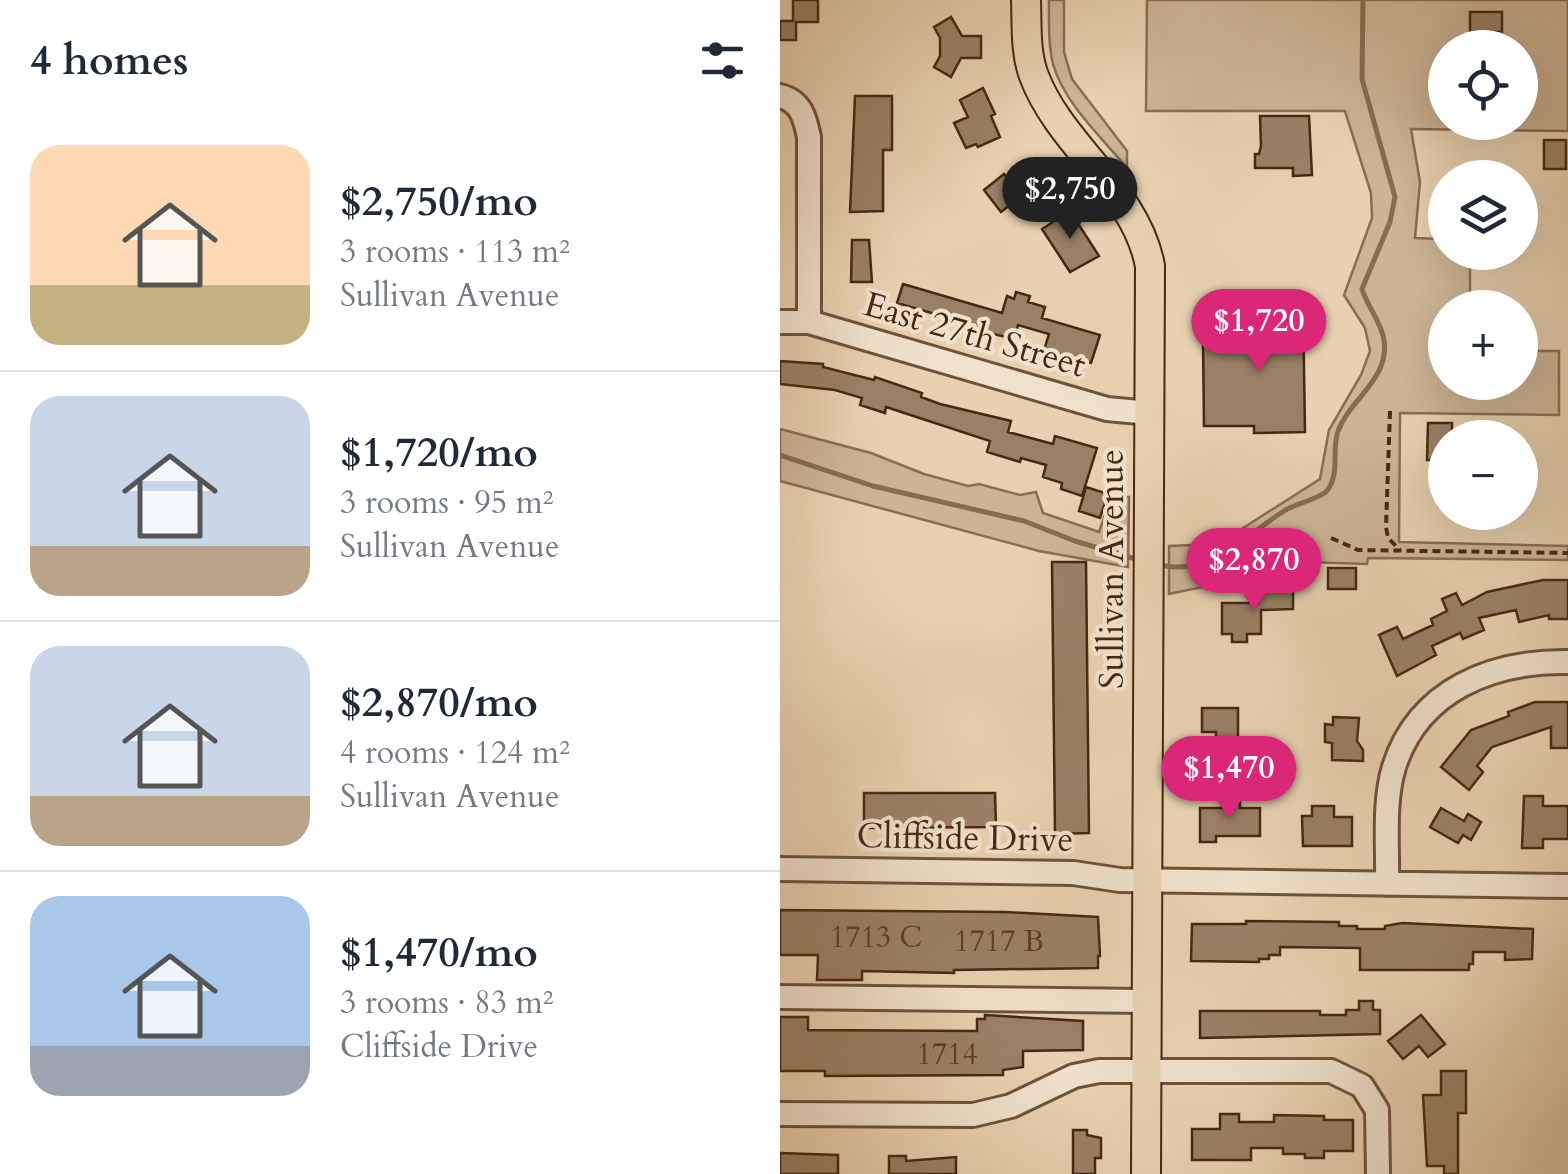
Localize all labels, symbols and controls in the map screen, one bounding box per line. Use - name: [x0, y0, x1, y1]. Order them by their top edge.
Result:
- map controls: [1428, 30, 1538, 530]
- button: locate: [1428, 30, 1538, 140]
- text: 4 homes: [30, 32, 188, 89]
- icon: filters: [695, 33, 750, 88]
- pin: $2,750: [989, 157, 1151, 242]
- button: layers: [1428, 160, 1538, 270]
- text: $2,750: [1024, 167, 1116, 211]
- text: $2,750/mo: [340, 173, 538, 230]
- icon: home: [110, 185, 230, 305]
- text: 3 rooms · 113 m²: [340, 230, 570, 274]
- text: Sullivan Avenue: [340, 274, 559, 318]
- street label: East 27th Street: [858, 280, 1091, 390]
- pin: $1,720: [1178, 289, 1340, 374]
- button: +: [1428, 290, 1538, 400]
- text: $1,720: [1213, 299, 1305, 343]
- button: −: [1428, 420, 1538, 530]
- text: $1,720/mo: [340, 424, 538, 481]
- icon: home: [110, 436, 230, 556]
- street label: Sullivan Avenue: [1088, 449, 1136, 689]
- text: 3 rooms · 95 m²: [340, 481, 553, 525]
- text: Sullivan Avenue: [340, 525, 559, 569]
- pin: $2,870: [1173, 528, 1335, 613]
- text: $2,870: [1208, 538, 1300, 582]
- text: $2,870/mo: [340, 674, 538, 731]
- icon: home: [110, 686, 230, 806]
- text: 4 rooms · 124 m²: [340, 731, 570, 775]
- pin: $1,470: [1148, 736, 1310, 821]
- text: $1,470: [1183, 746, 1275, 790]
- text: Sullivan Avenue: [340, 775, 559, 819]
- street label: Cliffside Drive: [856, 812, 1074, 864]
- house number: 1713 C: [830, 917, 922, 958]
- house number: 1717 B: [954, 921, 1044, 962]
- text: $1,470/mo: [340, 924, 538, 981]
- icon: home: [110, 936, 230, 1056]
- text: 3 rooms · 83 m²: [340, 981, 553, 1025]
- text: Cliffside Drive: [340, 1025, 538, 1069]
- house number: 1714: [916, 1034, 978, 1075]

